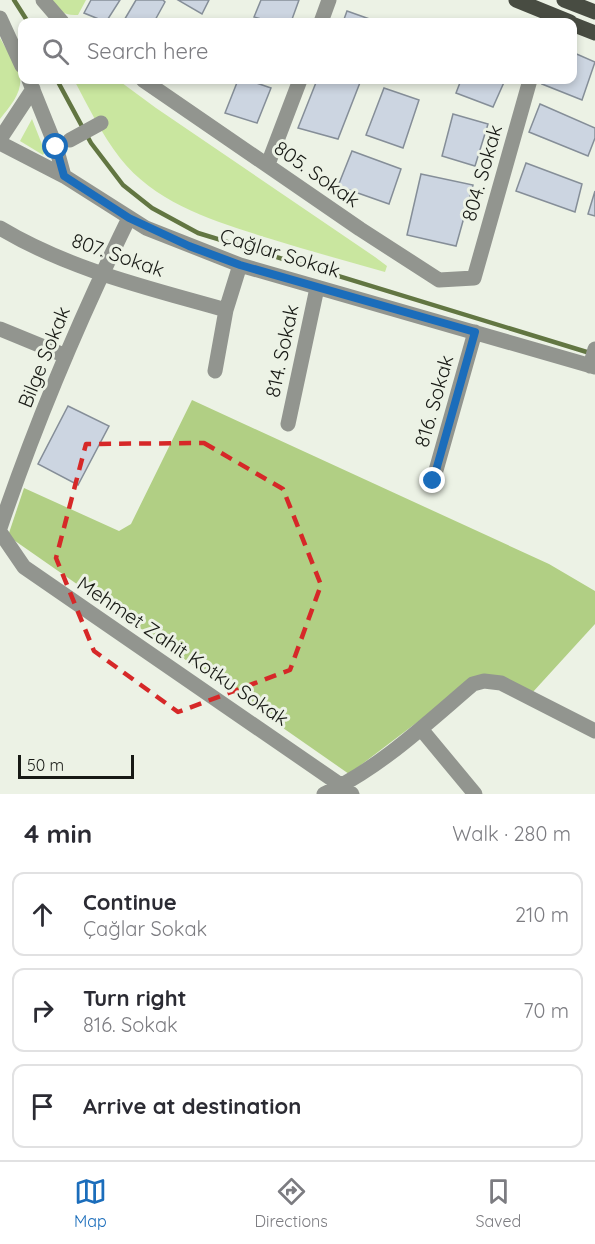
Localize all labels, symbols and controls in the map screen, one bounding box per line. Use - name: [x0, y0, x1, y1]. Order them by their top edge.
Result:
- search box: [18, 18, 577, 84]
- icon: search: [39, 35, 72, 68]
- text: Search here: [87, 37, 208, 65]
- street label: 804. Sokak: [456, 122, 507, 224]
- route start: [42, 133, 68, 159]
- street label: 805. Sokak: [270, 135, 365, 212]
- street label: Çağlar Sokak: [217, 222, 343, 283]
- street label: 807. Sokak: [68, 227, 168, 282]
- street label: Bilge Sokak: [12, 302, 75, 411]
- street label: 814. Sokak: [259, 302, 304, 400]
- street label: 816. Sokak: [408, 352, 459, 450]
- route end: [419, 467, 445, 493]
- street label: Mehmet Zahit Kotku Sokak: [73, 570, 294, 731]
- scale bar: [18, 752, 134, 780]
- text: 50 m: [27, 755, 64, 775]
- text: 4 min: [24, 817, 92, 850]
- text: Walk · 280 m: [452, 821, 571, 846]
- text: Continue: [83, 888, 177, 916]
- icon: ahead: [26, 898, 59, 931]
- text: 210 m: [515, 902, 569, 927]
- text: Çağlar Sokak: [83, 916, 207, 941]
- text: Turn right: [83, 984, 187, 1012]
- icon: right: [26, 994, 59, 1027]
- text: 70 m: [523, 998, 569, 1023]
- text: 816. Sokak: [83, 1012, 178, 1037]
- icon: arrive: [26, 1090, 59, 1123]
- text: Arrive at destination: [83, 1092, 301, 1120]
- tab: Map: [74, 1175, 107, 1231]
- tab: Directions: [255, 1175, 328, 1231]
- tab: Saved: [476, 1175, 521, 1231]

